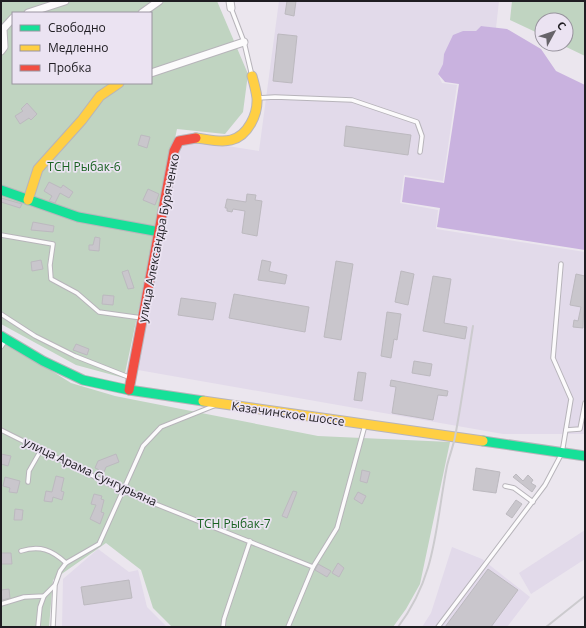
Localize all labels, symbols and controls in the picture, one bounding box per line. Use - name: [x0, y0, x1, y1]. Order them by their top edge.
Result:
- legend: [12, 12, 152, 84]
- north arrow: [534, 12, 574, 52]
- text: С: [554, 18, 570, 33]
- text: Свободно: [48, 19, 106, 36]
- text: Медленно: [48, 39, 108, 56]
- text: Пробка: [48, 59, 91, 76]
- street label: улица Александра Буряченко: [134, 152, 183, 324]
- park label: ТСН Рыбак-6: [47, 158, 121, 175]
- street label: Казачинское шоссе: [230, 397, 346, 430]
- street label: улица Арама Сунгурьяна: [21, 433, 160, 510]
- park label: ТСН Рыбак-7: [197, 515, 271, 532]

